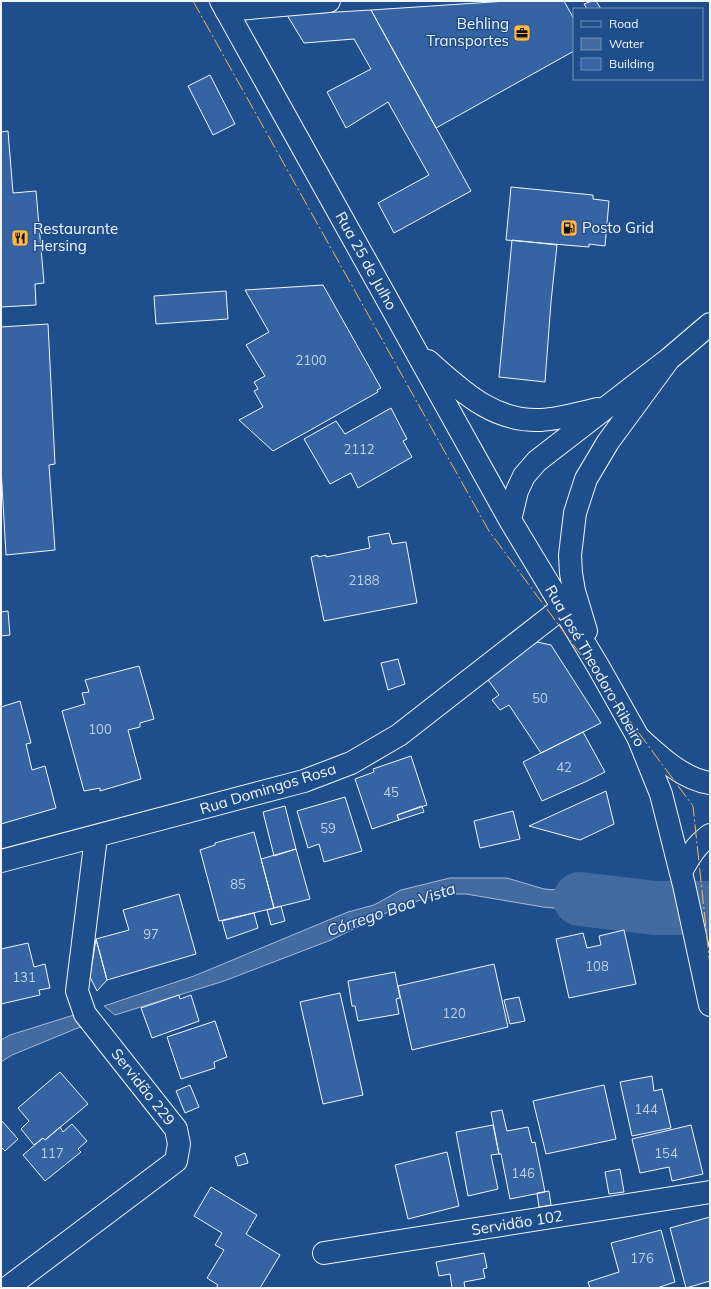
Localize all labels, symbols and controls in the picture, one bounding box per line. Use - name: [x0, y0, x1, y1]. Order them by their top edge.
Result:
- legend: [573, 8, 703, 80]
- place label: Behling Transportes: [426, 14, 509, 50]
- text: Road: [609, 16, 638, 31]
- office icon: Behling Transportes: [512, 23, 532, 43]
- text: Water: [609, 36, 645, 51]
- text: Building: [609, 56, 654, 71]
- street label: Rua 25 de Julho: [332, 208, 401, 313]
- fuel station icon: Posto Grid: [559, 218, 579, 238]
- place label: Posto Grid: [582, 218, 654, 237]
- place label: Restaurante Hersing: [33, 219, 118, 255]
- restaurant icon: Restaurante Hersing: [10, 228, 30, 248]
- house number: 2100: [295, 352, 327, 368]
- house number: 2112: [343, 441, 375, 457]
- house number: 2188: [348, 572, 380, 588]
- street label: Rua José Theodoro Ribeiro: [541, 582, 650, 750]
- house number: 50: [532, 690, 548, 706]
- house number: 100: [88, 721, 112, 737]
- street label: Rua Domingos Rosa: [197, 759, 338, 818]
- house number: 42: [556, 759, 572, 775]
- house number: 45: [383, 784, 399, 800]
- house number: 59: [320, 820, 336, 836]
- house number: 85: [230, 876, 246, 892]
- water label: Córrego Boa Vista: [324, 878, 458, 940]
- house number: 97: [143, 926, 159, 942]
- house number: 108: [585, 958, 609, 974]
- house number: 131: [12, 969, 36, 985]
- house number: 120: [442, 1005, 466, 1021]
- street label: Servidão 229: [107, 1044, 179, 1129]
- house number: 144: [634, 1101, 658, 1117]
- house number: 117: [40, 1145, 64, 1161]
- house number: 154: [654, 1145, 678, 1161]
- house number: 146: [511, 1165, 535, 1181]
- street label: Servidão 102: [470, 1206, 564, 1239]
- house number: 176: [630, 1250, 654, 1266]

